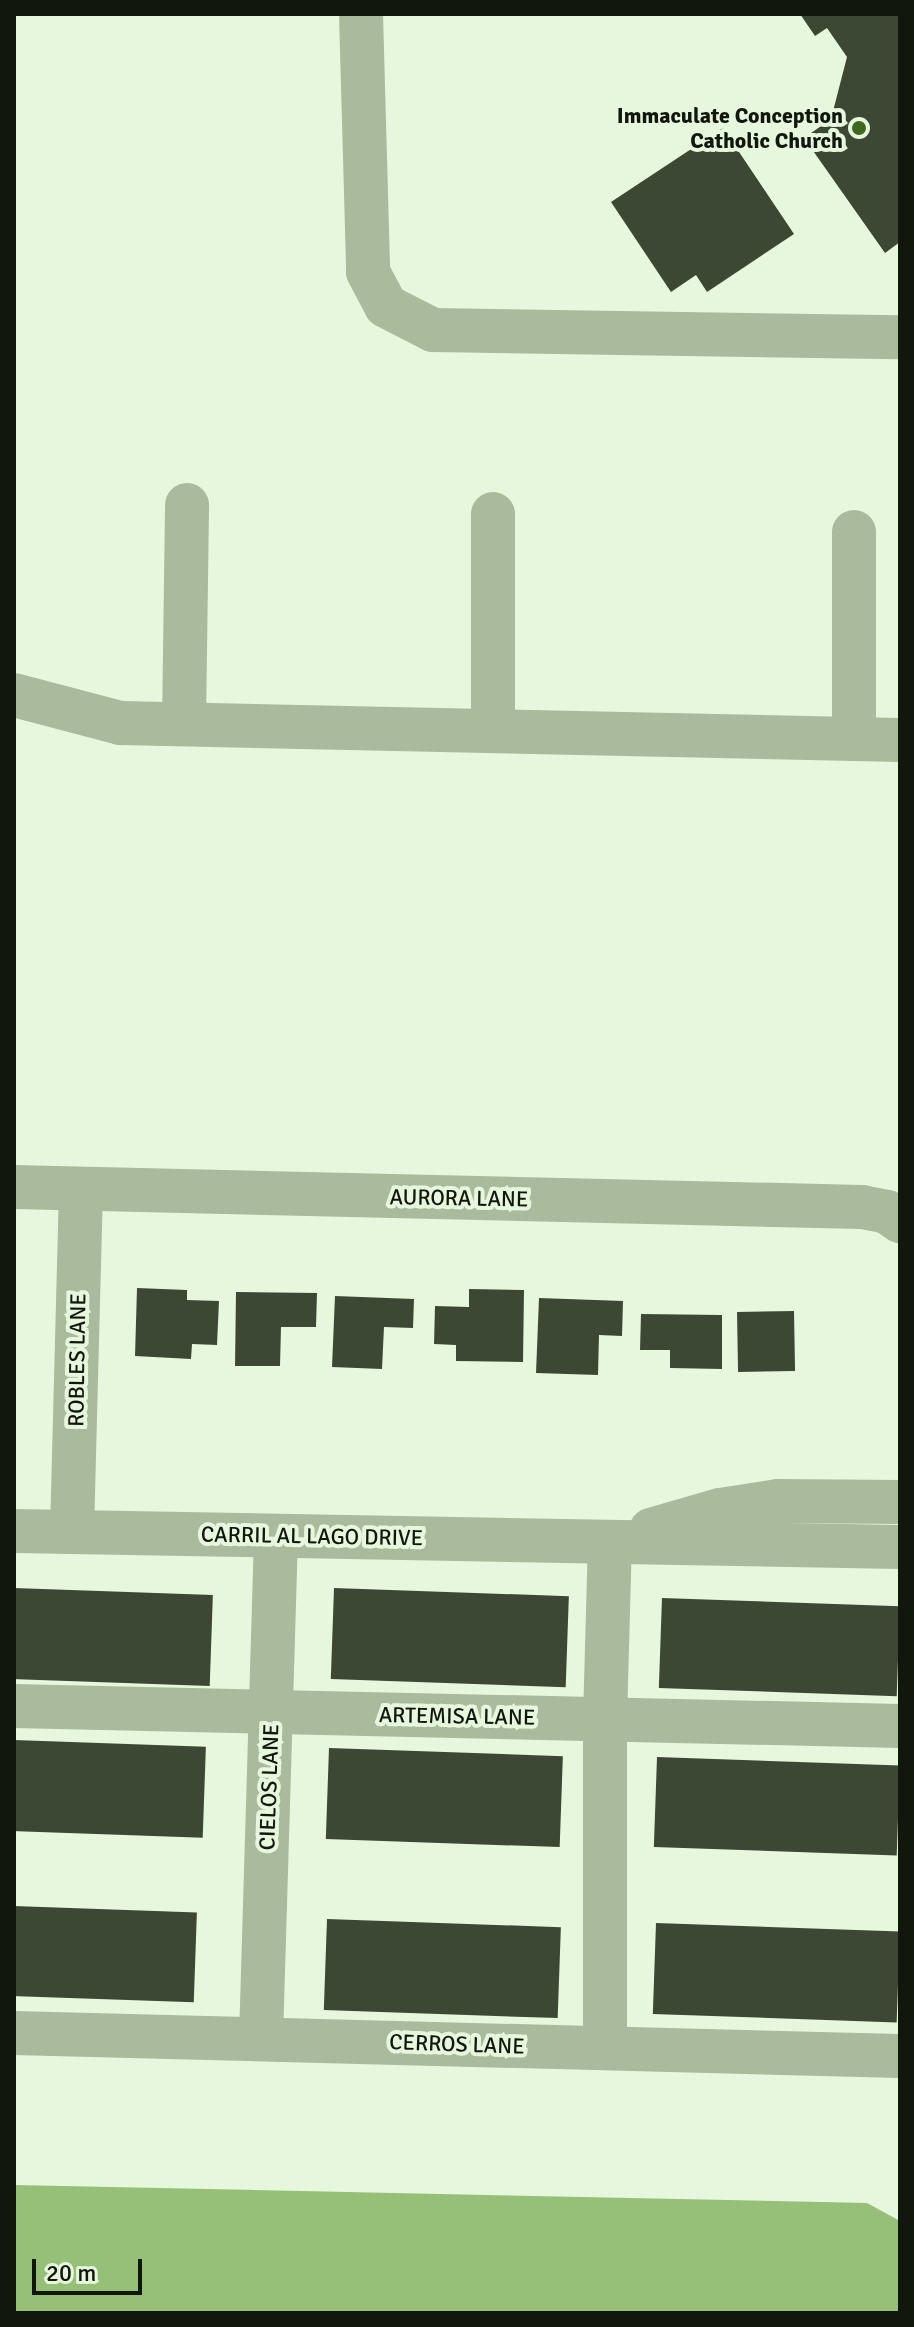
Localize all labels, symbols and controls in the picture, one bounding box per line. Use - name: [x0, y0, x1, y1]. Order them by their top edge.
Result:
- place label: Immaculate Conception Catholic Church: [617, 102, 843, 154]
- marker: Immaculate Conception Catholic Church: [850, 119, 868, 137]
- street label: AURORA LANE: [389, 1184, 529, 1212]
- street label: ROBLES LANE: [63, 1293, 91, 1427]
- street label: CARRIL AL LAGO DRIVE: [201, 1521, 423, 1551]
- street label: ARTEMISA LANE: [379, 1701, 535, 1731]
- street label: CIELOS LANE: [254, 1723, 284, 1851]
- street label: CERROS LANE: [389, 2028, 525, 2060]
- scale bar: [36, 2243, 146, 2293]
- text: 20 m: [46, 2258, 96, 2288]

